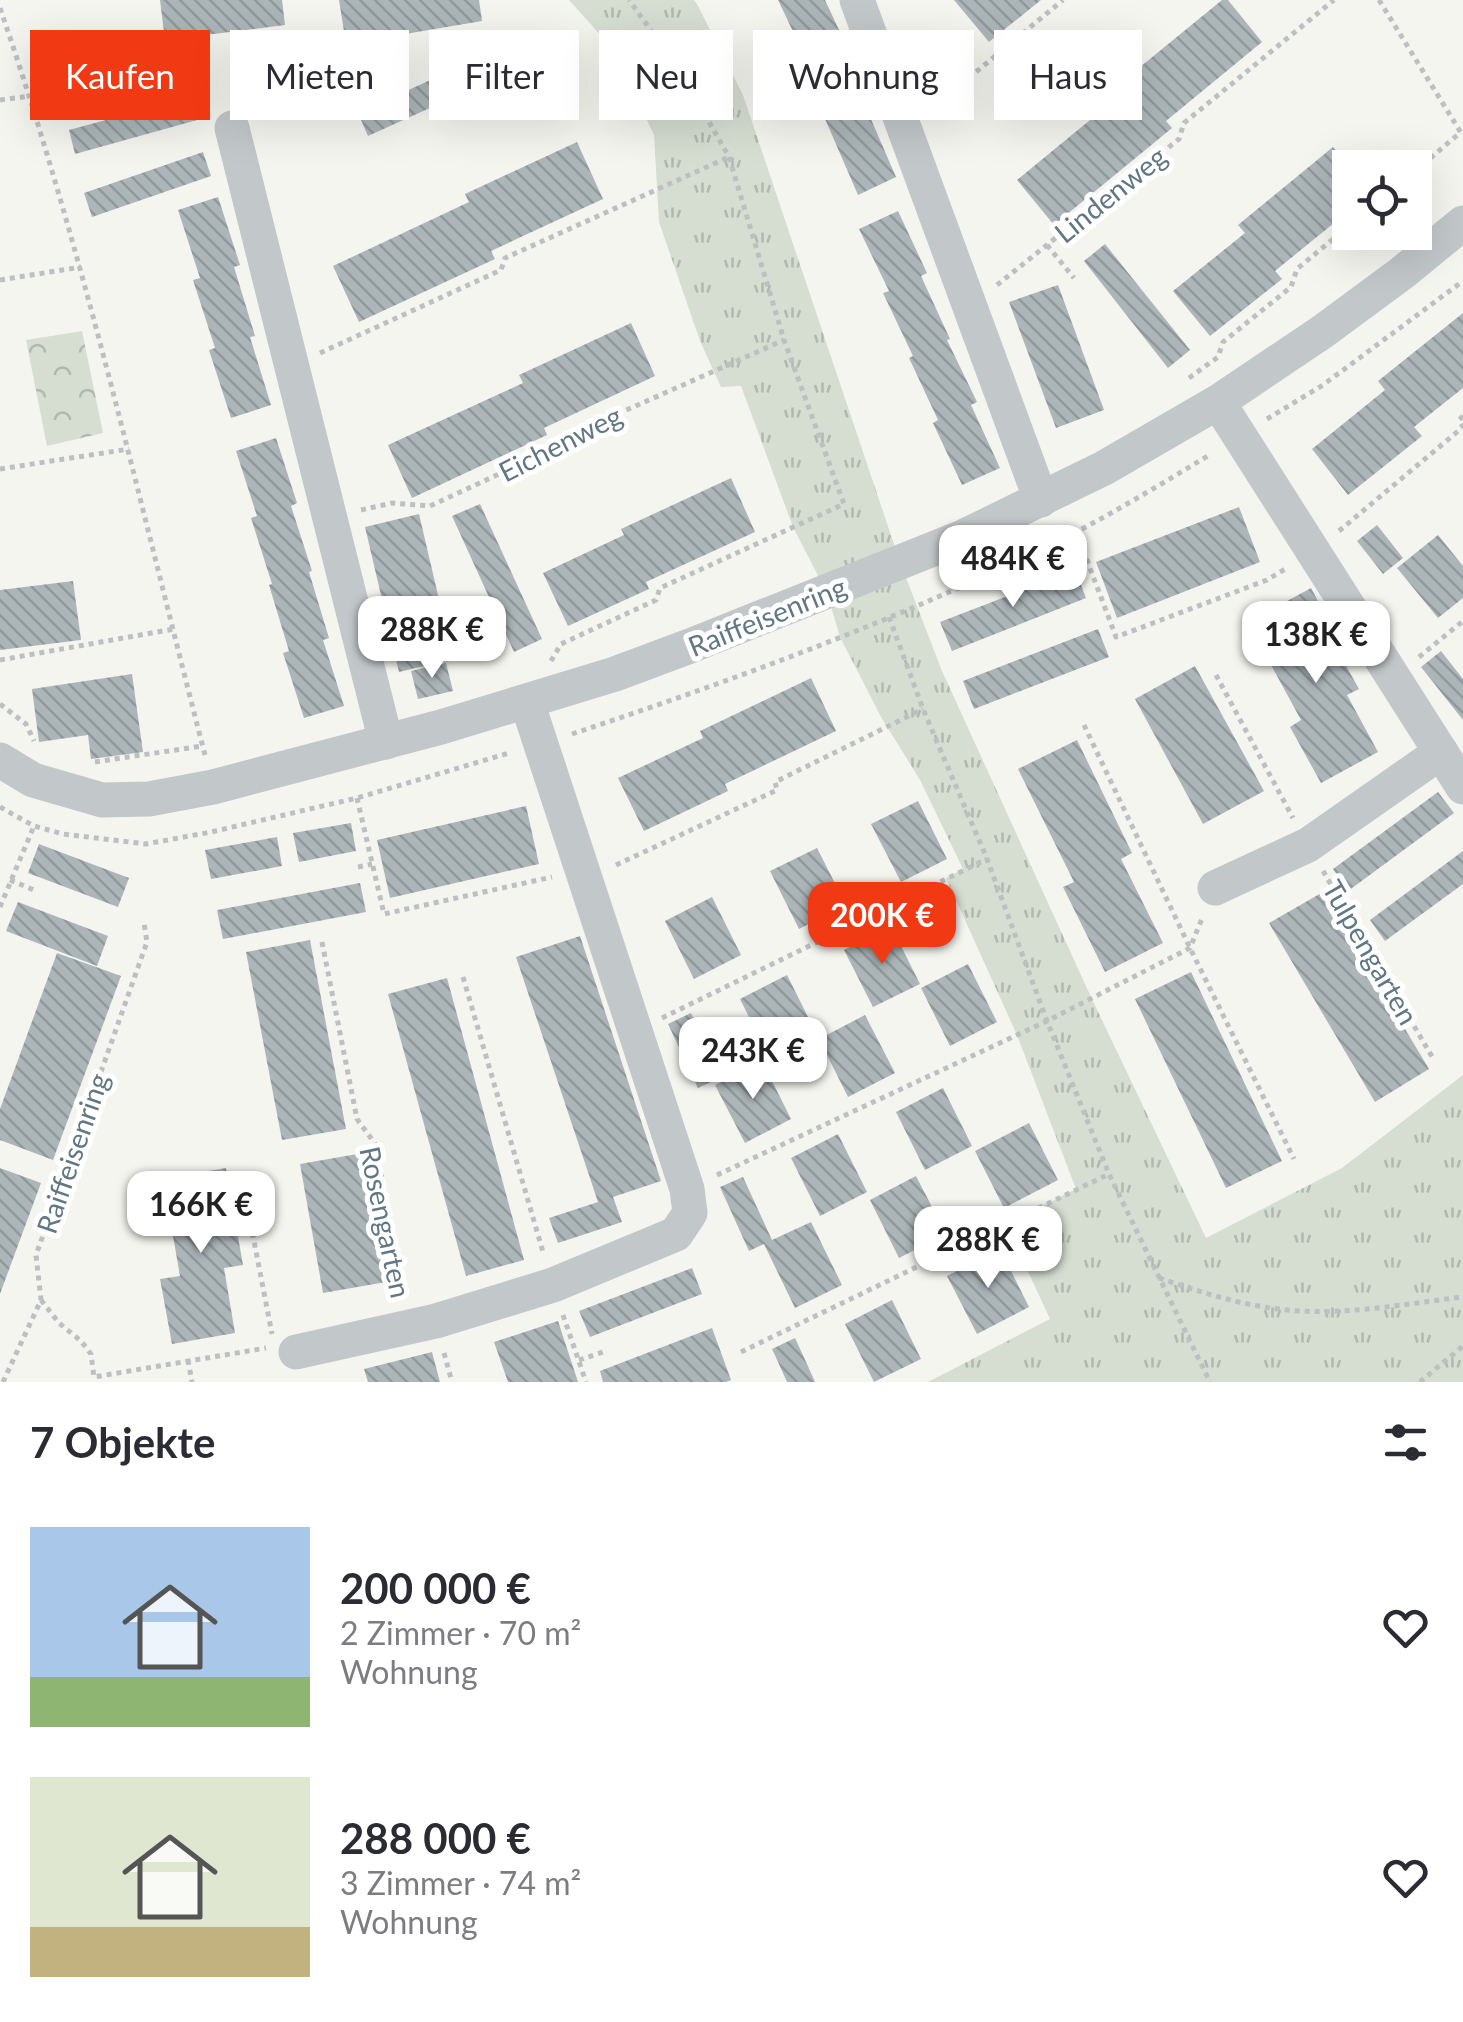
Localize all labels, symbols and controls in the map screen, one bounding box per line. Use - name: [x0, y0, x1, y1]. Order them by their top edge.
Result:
- chip: Kaufen: [30, 30, 210, 120]
- chip: Mieten: [230, 30, 409, 120]
- chip: Filter: [429, 30, 579, 120]
- chip: Neu: [599, 30, 733, 120]
- chip: Wohnung: [753, 30, 974, 120]
- chip: Haus: [994, 30, 1142, 120]
- street label: Lindenweg: [1047, 139, 1173, 249]
- map controls: [1332, 150, 1432, 250]
- button: locate: [1332, 150, 1432, 250]
- street label: Eichenweg: [493, 398, 627, 488]
- pin: 484K €: [932, 525, 1094, 610]
- text: 484K €: [961, 538, 1065, 577]
- street label: Raiffeisenring: [683, 569, 851, 663]
- pin: 288K €: [351, 596, 513, 681]
- pin: 138K €: [1235, 601, 1397, 686]
- text: 288K €: [380, 609, 484, 648]
- text: 138K €: [1264, 614, 1368, 653]
- street label: Tulpengarten: [1316, 874, 1426, 1030]
- pin: 200K €: [801, 882, 963, 967]
- text: 200K €: [830, 895, 934, 934]
- pin: 243K €: [672, 1017, 834, 1102]
- text: 243K €: [701, 1030, 805, 1069]
- street label: Raiffeisenring: [29, 1068, 115, 1238]
- street label: Rosengarten: [353, 1143, 419, 1301]
- pin: 166K €: [120, 1171, 282, 1256]
- text: 166K €: [149, 1184, 253, 1223]
- pin: 288K €: [907, 1206, 1069, 1291]
- text: 288K €: [936, 1219, 1040, 1258]
- icon: filters: [1378, 1415, 1433, 1470]
- text: 7 Objekte: [30, 1417, 215, 1467]
- text: 200 000 €: [340, 1563, 531, 1613]
- icon: home: [110, 1567, 230, 1687]
- icon: heart: [1378, 1600, 1433, 1655]
- text: 2 Zimmer · 70 m²: [340, 1613, 581, 1652]
- text: Wohnung: [340, 1652, 478, 1691]
- text: 288 000 €: [340, 1813, 531, 1863]
- icon: home: [110, 1817, 230, 1937]
- icon: heart: [1378, 1850, 1433, 1905]
- text: 3 Zimmer · 74 m²: [340, 1863, 581, 1902]
- text: Wohnung: [340, 1902, 478, 1941]

